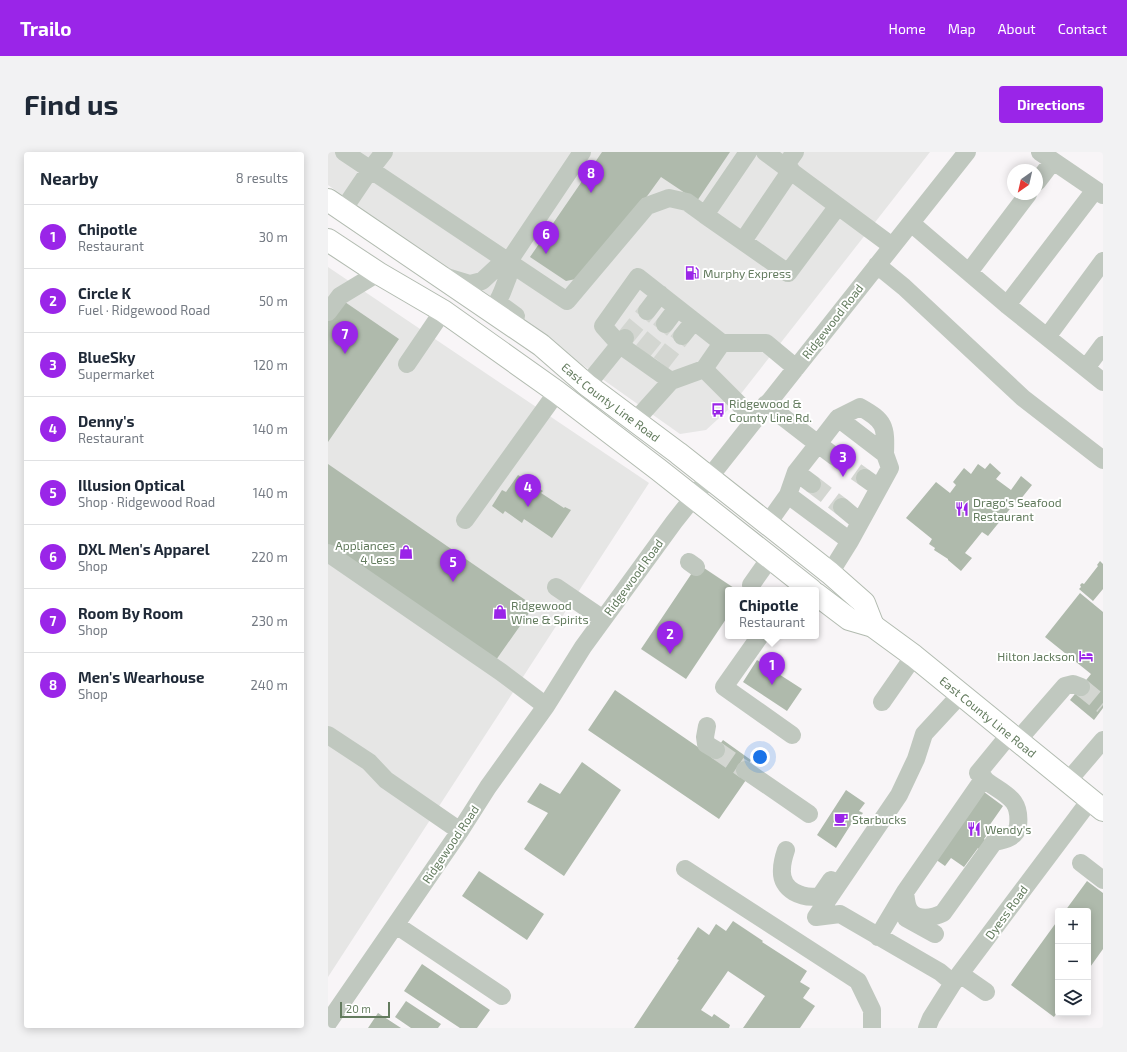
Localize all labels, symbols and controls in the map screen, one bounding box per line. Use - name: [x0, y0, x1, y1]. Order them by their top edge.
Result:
- text: Trailo: [20, 17, 72, 40]
- text: Home: [889, 20, 926, 37]
- text: Map: [948, 20, 976, 37]
- text: About: [998, 20, 1036, 37]
- text: Contact: [1058, 20, 1107, 37]
- button: Directions: [999, 86, 1103, 123]
- text: Find us: [24, 87, 118, 121]
- pin: 8: [578, 160, 604, 193]
- north arrow: [1007, 164, 1043, 200]
- text: Nearby: [40, 168, 98, 188]
- text: 8 results: [236, 170, 288, 186]
- text: Chipotle: [78, 220, 137, 238]
- pin: 6: [533, 221, 559, 254]
- text: 1: [50, 229, 56, 245]
- text: 30 m: [259, 229, 288, 245]
- text: Restaurant: [78, 238, 144, 254]
- fuel station icon: Murphy Express: [684, 265, 700, 281]
- place label: Murphy Express: [703, 266, 791, 280]
- street label: Ridgewood Road: [798, 281, 866, 361]
- text: Circle K: [78, 284, 131, 302]
- text: 2: [49, 293, 57, 309]
- text: 50 m: [259, 293, 288, 309]
- text: Fuel · Ridgewood Road: [78, 302, 210, 318]
- pin: 7: [332, 321, 358, 354]
- text: BlueSky: [78, 348, 136, 366]
- text: 3: [49, 357, 57, 373]
- text: 120 m: [253, 357, 288, 373]
- street label: East County Line Road: [559, 359, 663, 444]
- text: Supermarket: [78, 366, 155, 382]
- place label: Ridgewood & County Line Rd.: [729, 396, 812, 424]
- bus stop icon: Ridgewood & County Line Rd.: [710, 402, 726, 418]
- text: Denny's: [78, 412, 134, 430]
- text: 4: [49, 421, 57, 437]
- text: 140 m: [253, 421, 288, 437]
- text: Restaurant: [78, 430, 144, 446]
- pin: 3: [830, 444, 856, 477]
- pin: 4: [515, 474, 541, 507]
- text: Illusion Optical: [78, 476, 185, 494]
- text: 5: [49, 485, 57, 501]
- text: 140 m: [253, 485, 288, 501]
- text: Shop · Ridgewood Road: [78, 494, 215, 510]
- place label: Drago's Seafood Restaurant: [973, 495, 1062, 523]
- restaurant icon: Drago's Seafood Restaurant: [954, 501, 970, 517]
- street label: Ridgewood Road: [601, 536, 665, 618]
- place label: Appliances 4 Less: [335, 538, 395, 566]
- text: DXL Men's Apparel: [78, 540, 210, 558]
- shop icon: Appliances 4 Less: [398, 544, 414, 560]
- text: 6: [49, 549, 57, 565]
- text: 220 m: [251, 549, 288, 565]
- pin: 5: [440, 549, 466, 582]
- text: Shop: [78, 558, 108, 574]
- popup: [725, 587, 819, 639]
- text: Chipotle: [739, 596, 798, 614]
- place label: Ridgewood Wine & Spirits: [511, 598, 589, 626]
- text: Room By Room: [78, 604, 183, 622]
- shop icon: Ridgewood Wine & Spirits: [492, 604, 508, 620]
- text: 7: [50, 613, 56, 629]
- text: 230 m: [251, 613, 288, 629]
- text: Restaurant: [739, 614, 805, 630]
- pin: 2: [657, 621, 683, 654]
- text: Shop: [78, 622, 108, 638]
- hotel icon: Hilton Jackson: [1078, 648, 1094, 664]
- place label: Hilton Jackson: [997, 649, 1075, 663]
- pin: 1: [759, 652, 785, 685]
- text: Men's Wearhouse: [78, 668, 204, 686]
- street label: East County Line Road: [937, 673, 1039, 760]
- text: 8: [49, 677, 57, 693]
- text: 240 m: [251, 677, 288, 693]
- text: Shop: [78, 686, 108, 702]
- your location: [750, 747, 770, 767]
- street label: Ridgewood Road: [419, 802, 481, 886]
- cafe icon: Starbucks: [833, 811, 849, 827]
- place label: Starbucks: [852, 812, 906, 826]
- restaurant icon: Wendy's: [966, 821, 982, 837]
- place label: Wendy's: [985, 822, 1031, 836]
- street label: Dyess Road: [982, 882, 1030, 942]
- map controls: [1055, 908, 1091, 1016]
- button: +: [1055, 908, 1091, 944]
- button: −: [1055, 944, 1091, 980]
- button: layers: [1055, 980, 1091, 1016]
- scale bar: [340, 1000, 390, 1019]
- text: 20 m: [346, 1002, 371, 1015]

